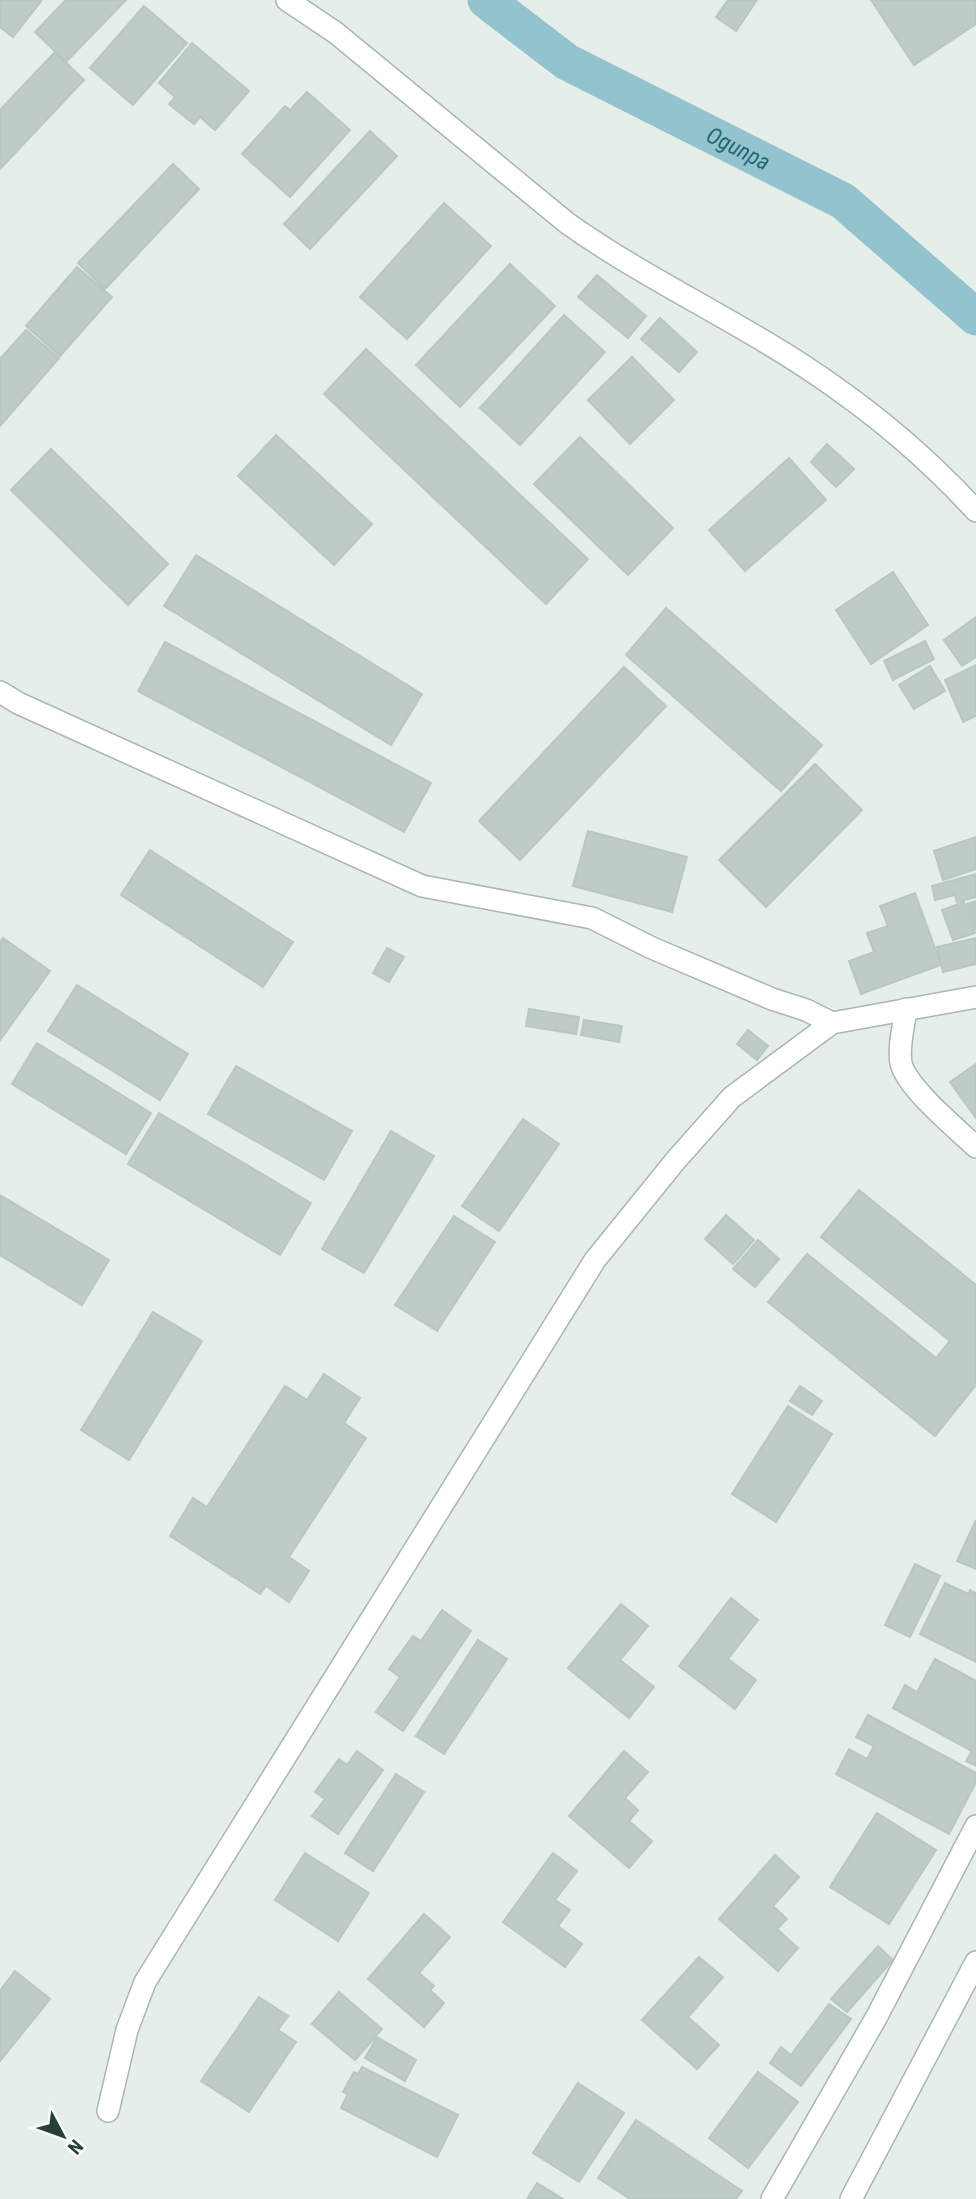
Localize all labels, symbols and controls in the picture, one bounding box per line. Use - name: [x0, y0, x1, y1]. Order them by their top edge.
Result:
- water label: Ogunpa: [702, 122, 775, 176]
- north arrow: [28, 2101, 98, 2171]
- text: N: [63, 2135, 88, 2159]

